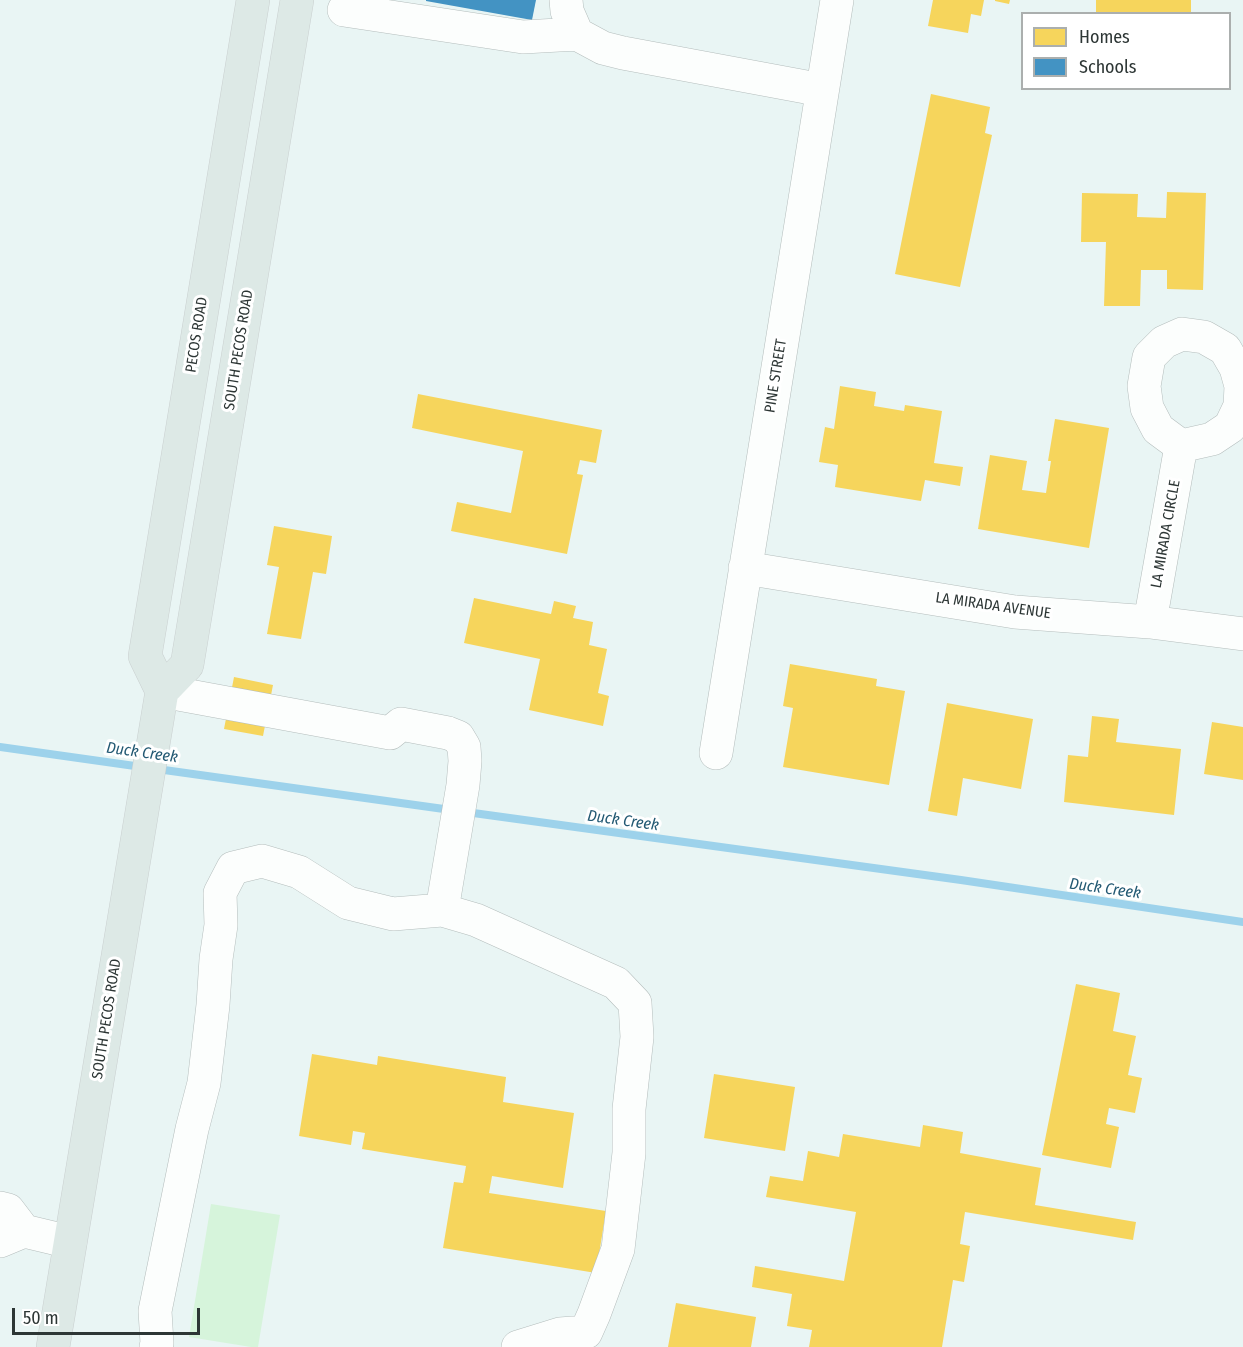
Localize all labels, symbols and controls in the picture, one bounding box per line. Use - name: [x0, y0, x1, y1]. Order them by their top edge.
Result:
- legend: [1021, 12, 1231, 90]
- text: Homes: [1079, 26, 1130, 48]
- text: Schools: [1079, 56, 1137, 78]
- street label: SOUTH PECOS ROAD: [221, 289, 257, 411]
- street label: PECOS ROAD: [182, 296, 212, 374]
- street label: PINE STREET: [761, 338, 791, 414]
- street label: LA MIRADA CIRCLE: [1148, 478, 1184, 590]
- street label: LA MIRADA AVENUE: [934, 589, 1052, 623]
- water label: Duck Creek: [105, 738, 179, 768]
- water label: Duck Creek: [586, 806, 660, 836]
- water label: Duck Creek: [1068, 874, 1142, 904]
- street label: SOUTH PECOS ROAD: [89, 958, 125, 1080]
- scale bar: [15, 1296, 202, 1334]
- text: 50 m: [23, 1307, 59, 1329]

